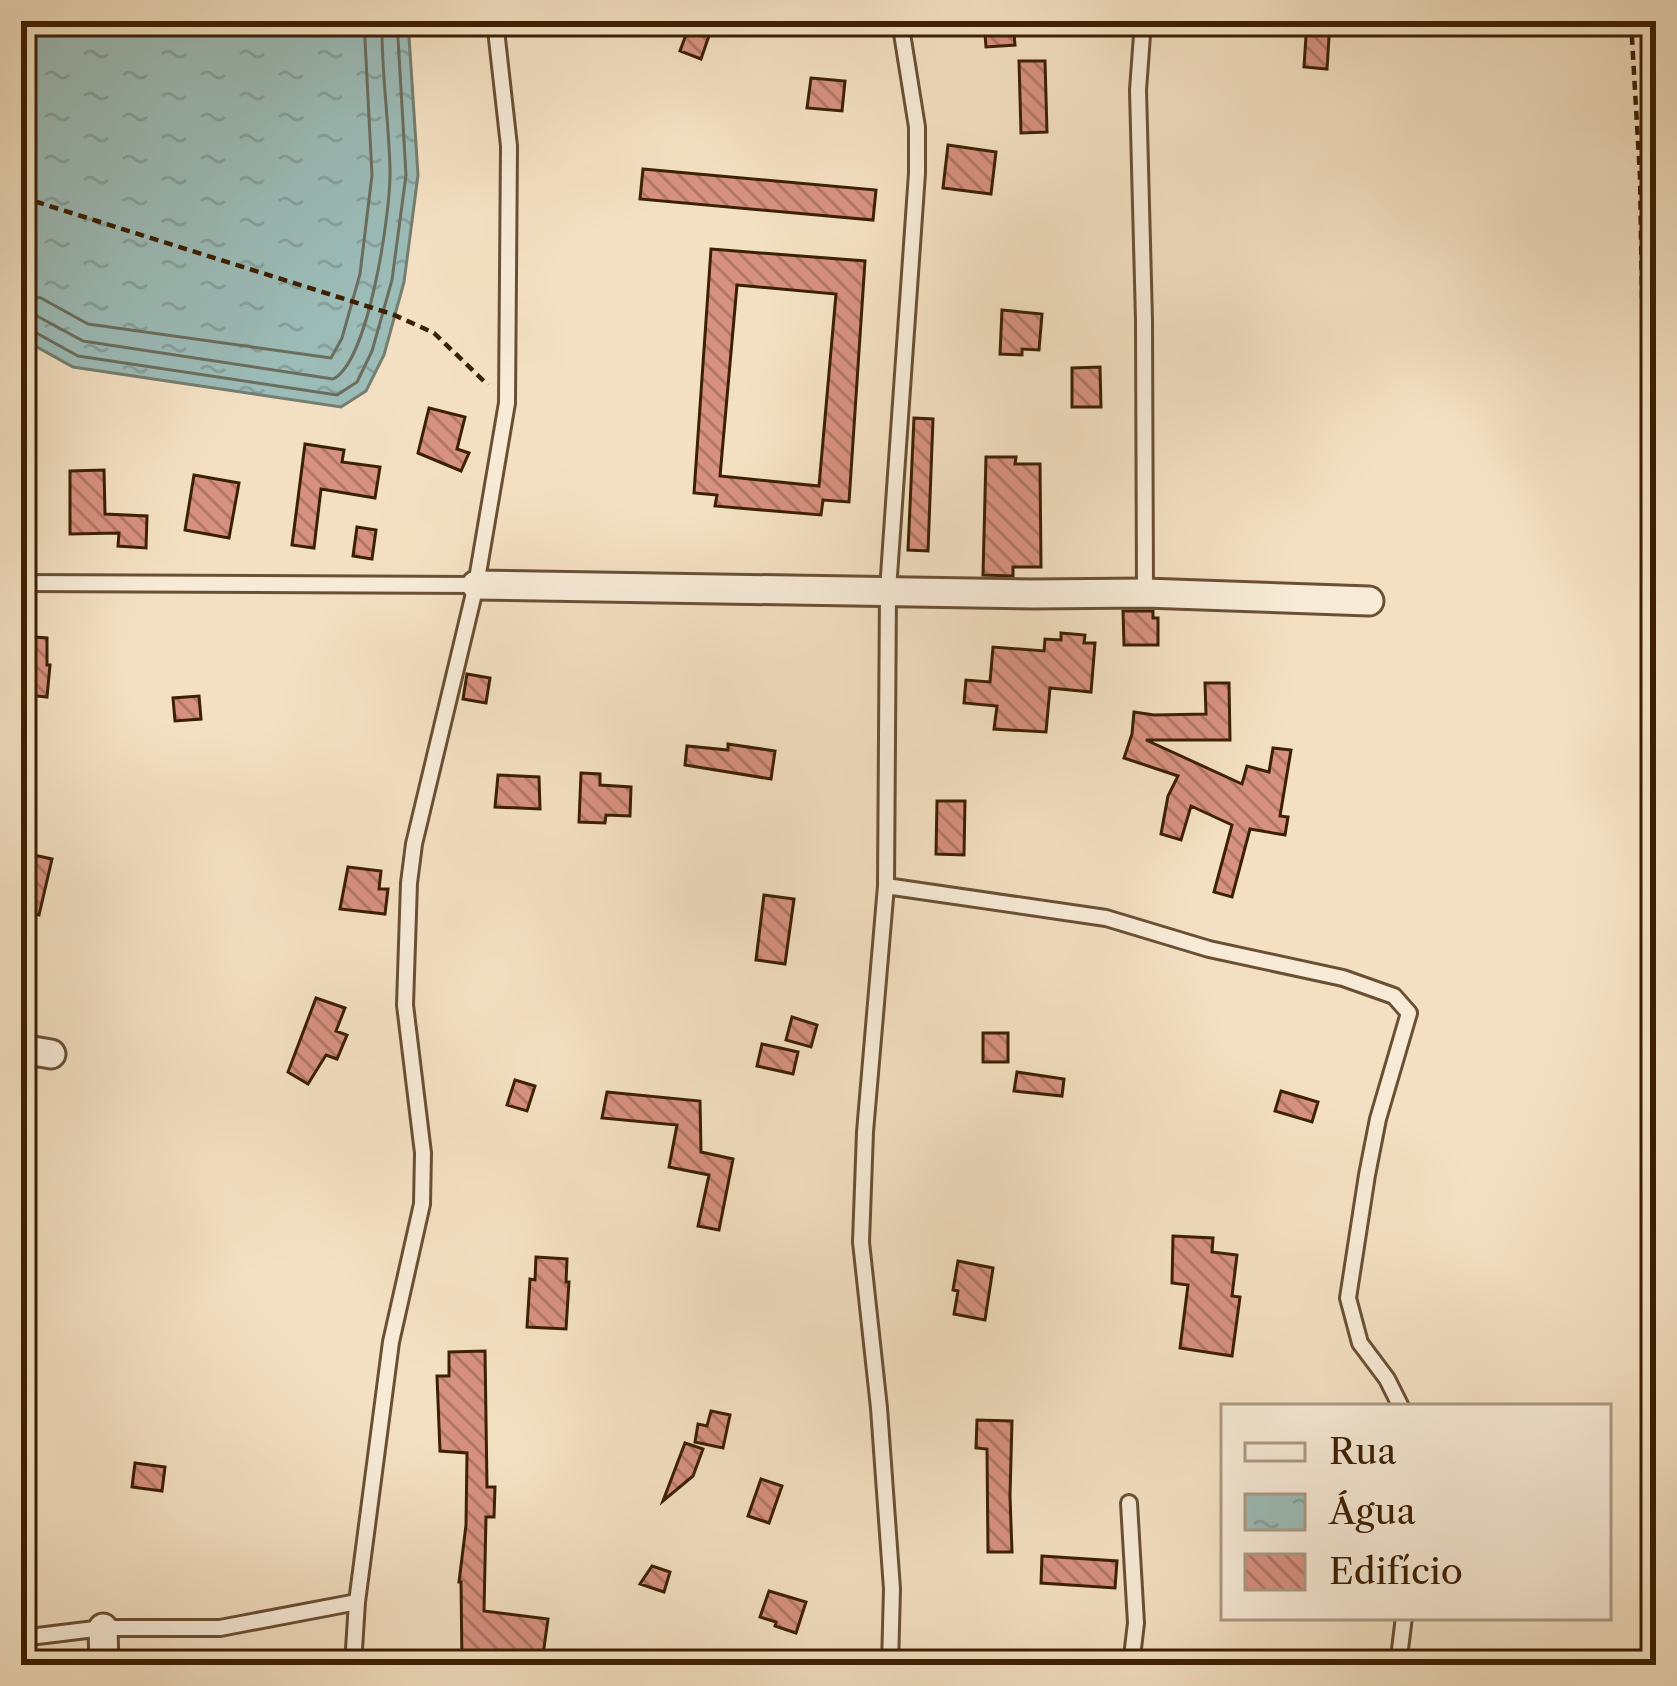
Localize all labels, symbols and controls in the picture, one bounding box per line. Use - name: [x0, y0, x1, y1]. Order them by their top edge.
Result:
- legend: [1221, 1404, 1611, 1620]
- text: Rua: [1329, 1429, 1396, 1473]
- text: Água: [1328, 1489, 1416, 1533]
- text: Edifício: [1329, 1549, 1463, 1593]

